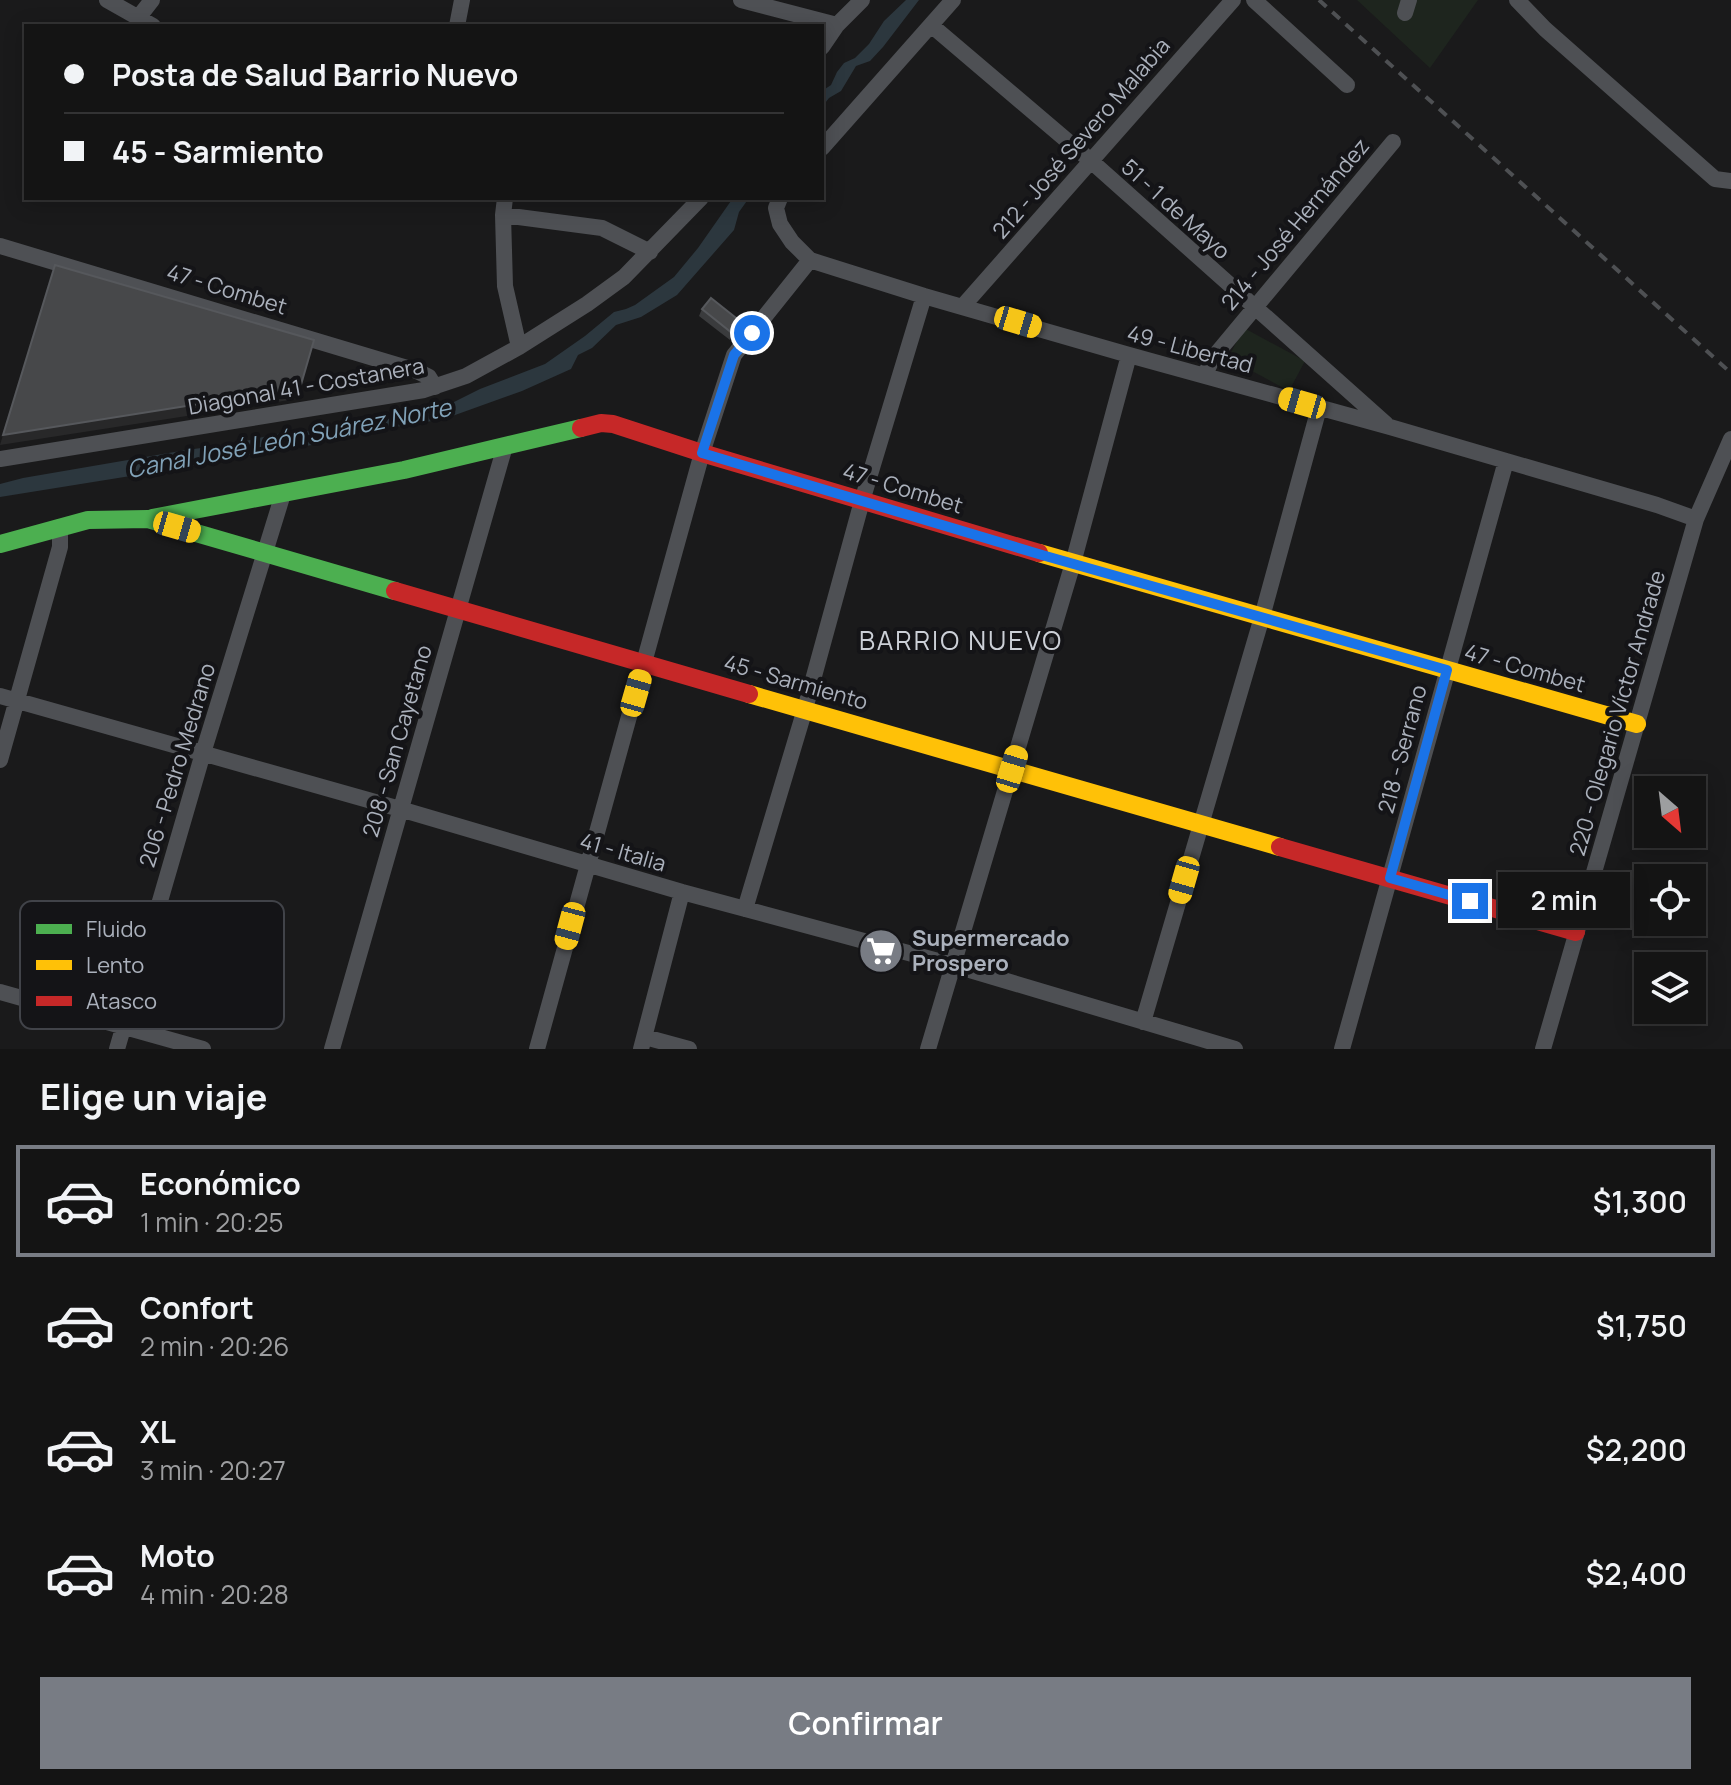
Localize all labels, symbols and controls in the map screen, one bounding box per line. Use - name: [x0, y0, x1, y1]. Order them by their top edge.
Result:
- street label: 212 - José Severo Malabia: [985, 31, 1177, 245]
- text: Posta de Salud Barrio Nuevo: [112, 54, 518, 95]
- text: 45 - Sarmiento: [112, 131, 324, 172]
- street label: 214 - José Hernández: [1214, 132, 1376, 316]
- street label: 51 - 1 de Mayo: [1115, 152, 1237, 266]
- street label: 47 - Combet: [163, 257, 291, 322]
- car: [992, 304, 1044, 340]
- route start: [734, 315, 770, 351]
- street label: 49 - Libertad: [1124, 318, 1256, 380]
- street label: Diagonal 41 - Costanera: [186, 350, 426, 422]
- car: [1276, 385, 1328, 421]
- water label: Canal José León Suárez Norte: [124, 390, 455, 485]
- street label: 47 - Combet: [839, 456, 967, 521]
- car: [151, 509, 203, 545]
- street label: 220 - Olegario Víctor Andrade: [1562, 567, 1672, 859]
- district label: BARRIO NUEVO: [859, 622, 1063, 658]
- street label: 47 - Combet: [1461, 636, 1589, 700]
- street label: 208 - San Cayetano: [355, 642, 439, 840]
- street label: 45 - Sarmiento: [721, 647, 871, 717]
- street label: 206 - Pedro Medrano: [132, 659, 222, 871]
- car: [618, 667, 654, 719]
- street label: 218 - Serrano: [1370, 681, 1434, 817]
- car: [994, 743, 1030, 795]
- north arrow: [1634, 776, 1706, 848]
- map controls: [1634, 776, 1706, 1024]
- street label: 41 - Italia: [576, 825, 670, 879]
- car: [1166, 854, 1202, 906]
- button: locate: [1634, 864, 1706, 936]
- callout: 2 min: [1498, 873, 1630, 929]
- text: 2 min: [1531, 882, 1597, 918]
- route end: [1452, 883, 1488, 919]
- car: [552, 900, 588, 952]
- legend: [20, 901, 284, 1029]
- text: Fluido: [86, 914, 146, 944]
- place label: Supermercado Prospero: [912, 923, 1070, 978]
- supermarket icon: Supermercado Prospero: [857, 927, 905, 975]
- text: Lento: [86, 950, 144, 980]
- button: layers: [1634, 952, 1706, 1024]
- text: Atasco: [86, 986, 157, 1016]
- text: Elige un viaje: [40, 1072, 267, 1121]
- text: Económico: [140, 1163, 301, 1204]
- icon: car: [44, 1165, 116, 1237]
- text: $1,300: [1593, 1181, 1687, 1222]
- text: 1 min · 20:25: [140, 1204, 283, 1240]
- text: Confort: [140, 1287, 254, 1328]
- icon: car: [44, 1289, 116, 1361]
- text: $1,750: [1596, 1305, 1687, 1346]
- text: 2 min · 20:26: [140, 1328, 289, 1364]
- text: XL: [140, 1411, 176, 1452]
- icon: car: [44, 1413, 116, 1485]
- text: $2,200: [1586, 1429, 1687, 1470]
- text: 3 min · 20:27: [140, 1452, 286, 1488]
- text: Moto: [140, 1535, 215, 1576]
- icon: car: [44, 1537, 116, 1609]
- text: $2,400: [1586, 1553, 1687, 1594]
- text: 4 min · 20:28: [140, 1576, 289, 1612]
- button: Confirmar: [40, 1677, 1691, 1769]

